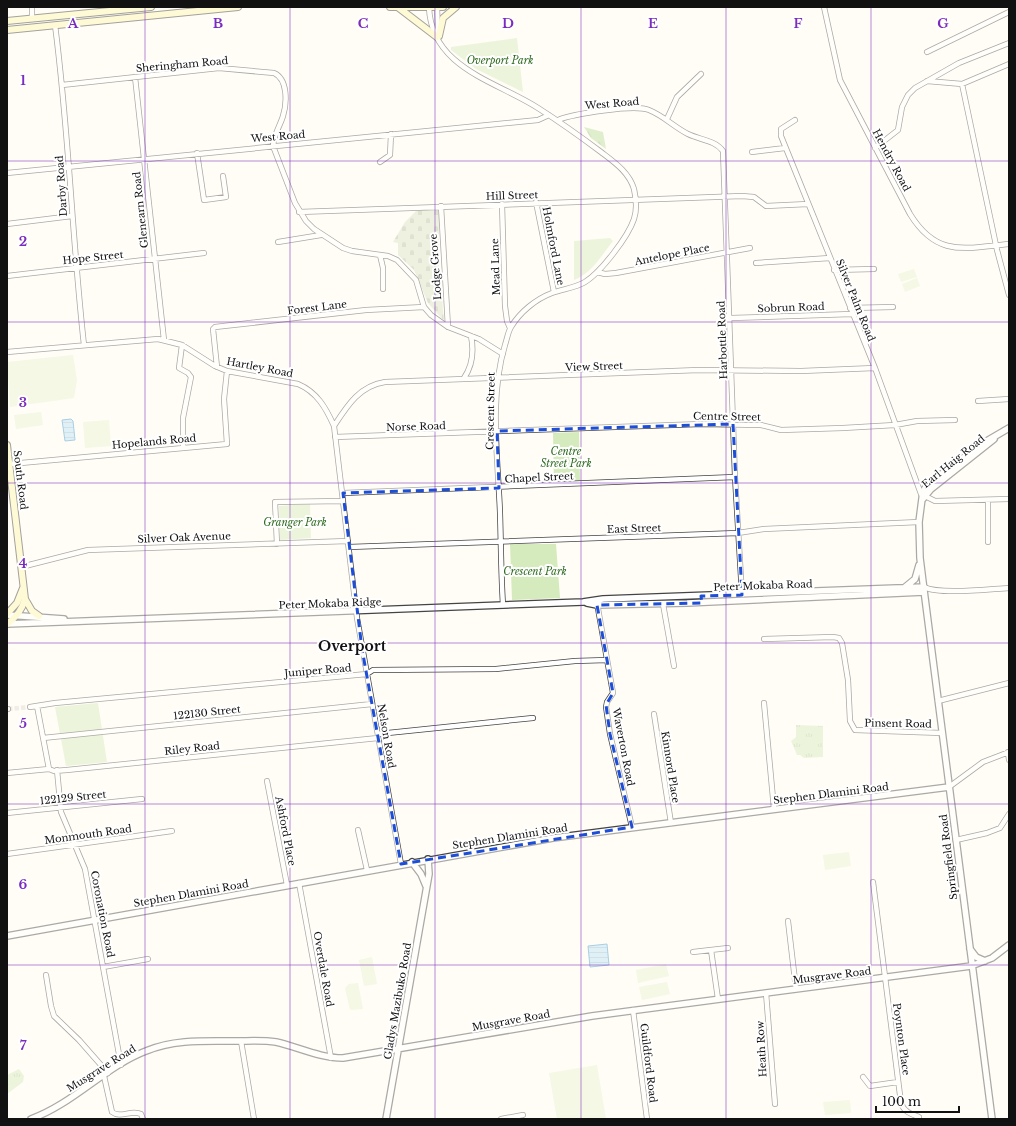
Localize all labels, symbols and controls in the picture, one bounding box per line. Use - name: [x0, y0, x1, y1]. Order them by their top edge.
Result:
- text: A: [67, 15, 79, 32]
- text: B: [213, 15, 223, 32]
- text: C: [358, 15, 369, 32]
- text: D: [502, 15, 514, 32]
- text: E: [648, 15, 658, 32]
- text: F: [794, 15, 803, 32]
- text: G: [937, 15, 949, 32]
- street label: Sheringham Road: [135, 54, 229, 75]
- park label: Overport Park: [467, 54, 533, 67]
- text: 1: [20, 72, 26, 89]
- street label: West Road: [583, 95, 640, 112]
- street label: Hendry Road: [870, 127, 914, 194]
- street label: West Road: [249, 128, 306, 145]
- street label: Darby Road: [53, 155, 70, 217]
- street label: Glenearn Road: [130, 171, 151, 249]
- street label: Hill Street: [486, 188, 538, 203]
- street label: Holmford Lane: [540, 206, 568, 287]
- text: 2: [19, 233, 27, 250]
- street label: Lodge Grove: [427, 233, 444, 301]
- street label: Mead Lane: [488, 238, 503, 296]
- street label: Antelope Place: [633, 241, 711, 268]
- street label: Hope Street: [62, 248, 124, 267]
- street label: Silver Palm Road: [833, 257, 878, 344]
- street label: Forest Lane: [287, 297, 348, 318]
- street label: Harbottle Road: [715, 300, 730, 380]
- street label: Sobrun Road: [757, 300, 825, 315]
- street label: Hartley Road: [225, 355, 295, 380]
- street label: View Street: [564, 359, 623, 374]
- street label: Crescent Street: [483, 372, 498, 450]
- text: 3: [19, 394, 27, 411]
- street label: Centre Street: [693, 409, 761, 424]
- street label: Norse Road: [386, 419, 446, 434]
- street label: Hopelands Road: [111, 431, 197, 452]
- street label: Earl Haig Road: [919, 432, 988, 491]
- park label: Centre Street Park: [540, 445, 592, 470]
- street label: South Road: [10, 450, 31, 511]
- street label: Chapel Street: [504, 469, 574, 486]
- park label: Granger Park: [263, 516, 327, 529]
- street label: East Street: [607, 521, 661, 536]
- street label: Silver Oak Avenue: [137, 529, 231, 546]
- text: 4: [19, 555, 28, 572]
- park label: Crescent Park: [503, 565, 567, 578]
- street label: Peter Mokaba Road: [713, 577, 813, 594]
- street label: Peter Mokaba Ridge: [279, 595, 382, 612]
- district label: Overport: [318, 637, 387, 655]
- street label: Juniper Road: [282, 661, 352, 680]
- street label: 122130 Street: [173, 702, 242, 722]
- street label: Nelson Road: [374, 703, 399, 770]
- street label: Waverton Road: [609, 706, 638, 787]
- text: 5: [19, 715, 27, 732]
- street label: Pinsent Road: [864, 716, 932, 731]
- street label: Kinnord Place: [658, 730, 683, 804]
- street label: Riley Road: [164, 739, 221, 758]
- street label: Stephen Dlamini Road: [772, 780, 890, 807]
- street label: 122129 Street: [39, 788, 107, 807]
- street label: Ashford Place: [272, 794, 299, 867]
- street label: Springfield Road: [937, 813, 960, 900]
- street label: Stephen Dlamini Road: [452, 821, 569, 852]
- street label: Monmouth Road: [44, 822, 133, 847]
- street label: Coronation Road: [88, 870, 117, 959]
- text: 6: [19, 876, 28, 893]
- street label: Stephen Dlamini Road: [133, 877, 250, 910]
- street label: Overdale Road: [310, 930, 337, 1008]
- street label: Gladys Mazibuko Road: [381, 941, 414, 1060]
- street label: Musgrave Road: [792, 964, 872, 987]
- street label: Poynton Place: [890, 1002, 913, 1076]
- street label: Musgrave Road: [471, 1007, 551, 1034]
- street label: Heath Row: [754, 1020, 769, 1078]
- street label: Guildford Road: [637, 1022, 660, 1104]
- text: 7: [20, 1037, 27, 1054]
- street label: Musgrave Road: [64, 1042, 138, 1095]
- scale bar: [876, 1088, 959, 1114]
- text: 100 m: [882, 1094, 921, 1109]

